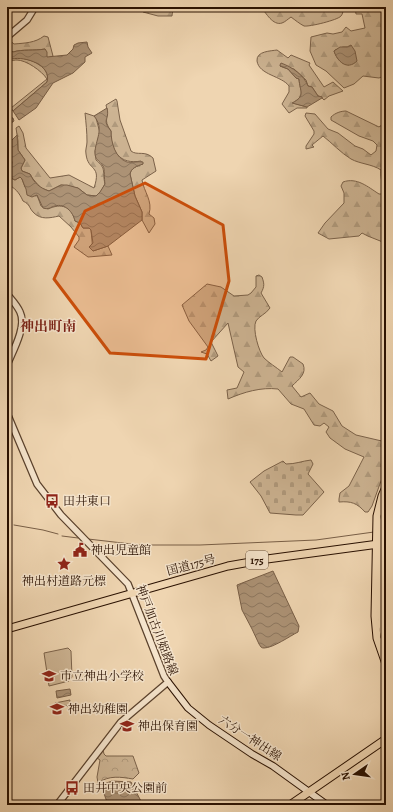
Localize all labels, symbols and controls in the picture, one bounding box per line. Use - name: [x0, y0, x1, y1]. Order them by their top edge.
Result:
- district label: 神出町南: [20, 317, 76, 336]
- bus stop icon: 田井東口: [44, 493, 60, 509]
- place label: 田井東口: [63, 493, 111, 509]
- public building icon: 神出児童館: [72, 542, 88, 558]
- place label: 神出児童館: [91, 542, 151, 558]
- street label: 国道175号: [165, 551, 217, 579]
- road number: 175: [246, 551, 268, 569]
- place icon: 神出村道路元標: [56, 556, 72, 572]
- place label: 神出村道路元標: [22, 573, 106, 589]
- street label: 神戸加古川姫路線: [132, 582, 182, 678]
- school or university icon: 市立神出小学校: [41, 668, 57, 684]
- place label: 市立神出小学校: [60, 668, 144, 684]
- school or university icon: 神出幼稚園: [49, 701, 65, 717]
- place label: 神出幼稚園: [68, 701, 128, 717]
- street label: 六分一神出線: [215, 712, 285, 764]
- school or university icon: 神出保育園: [119, 718, 135, 734]
- place label: 神出保育園: [138, 718, 198, 734]
- north arrow: [335, 754, 375, 794]
- text: N: [338, 771, 354, 782]
- bus stop icon: 田井中央公園前: [64, 780, 80, 796]
- place label: 田井中央公園前: [83, 780, 167, 796]

